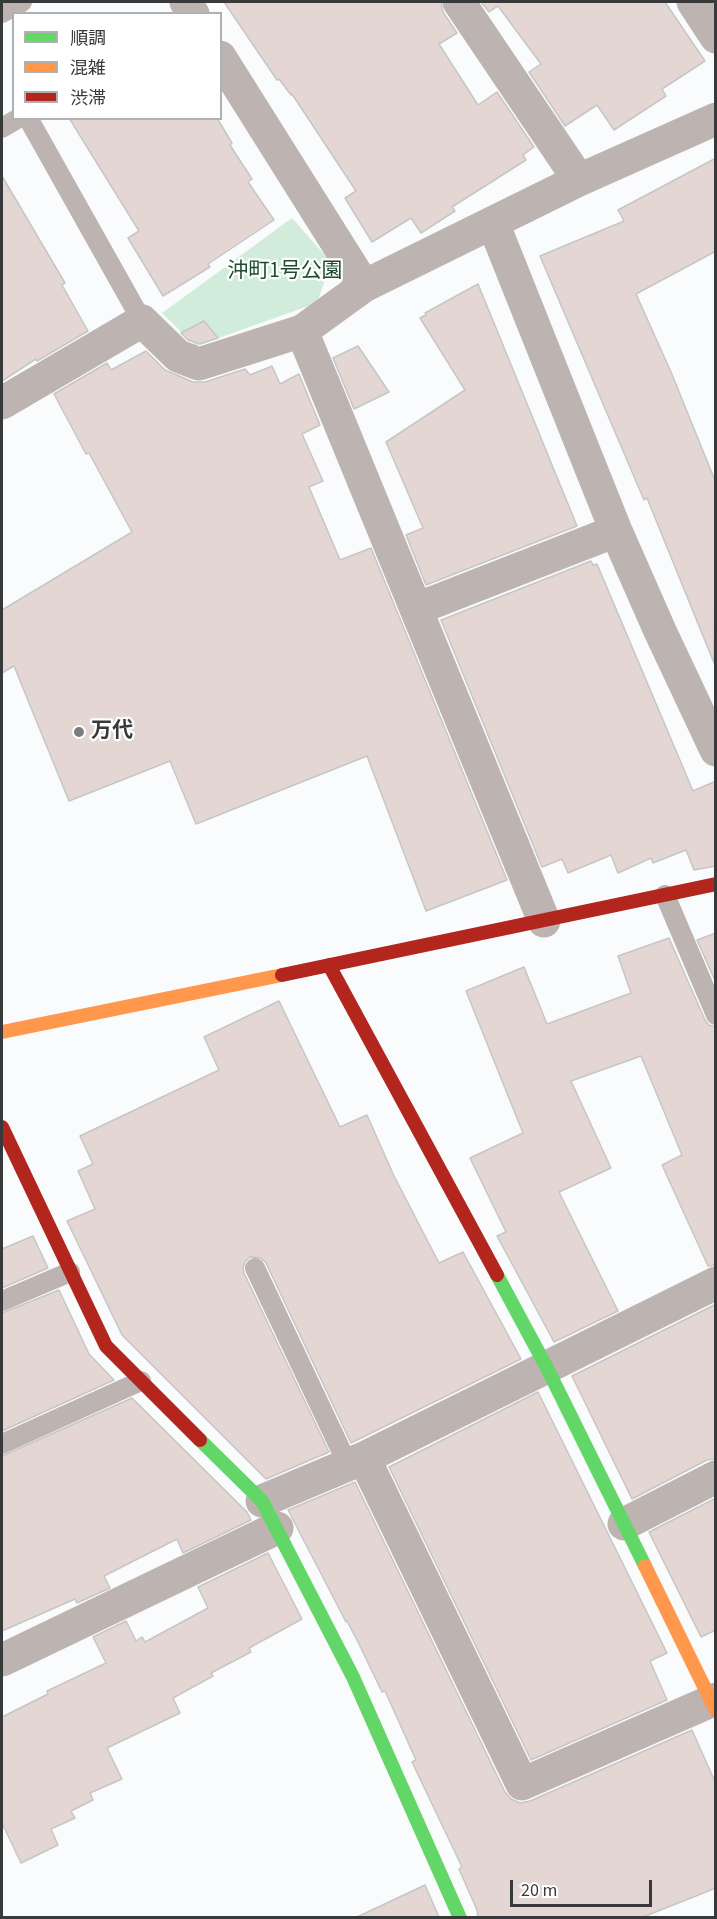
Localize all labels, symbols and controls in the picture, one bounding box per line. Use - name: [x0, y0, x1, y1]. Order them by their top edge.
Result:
- legend: [12, 12, 222, 120]
- text: 順調: [70, 26, 106, 51]
- text: 混雑: [70, 56, 106, 81]
- text: 渋滞: [70, 86, 106, 111]
- park label: 沖町1号公園: [227, 259, 343, 285]
- place label: 万代: [91, 719, 133, 745]
- marker: 万代: [72, 725, 86, 739]
- scale bar: [513, 1868, 656, 1906]
- text: 20 m: [521, 1878, 557, 1903]

